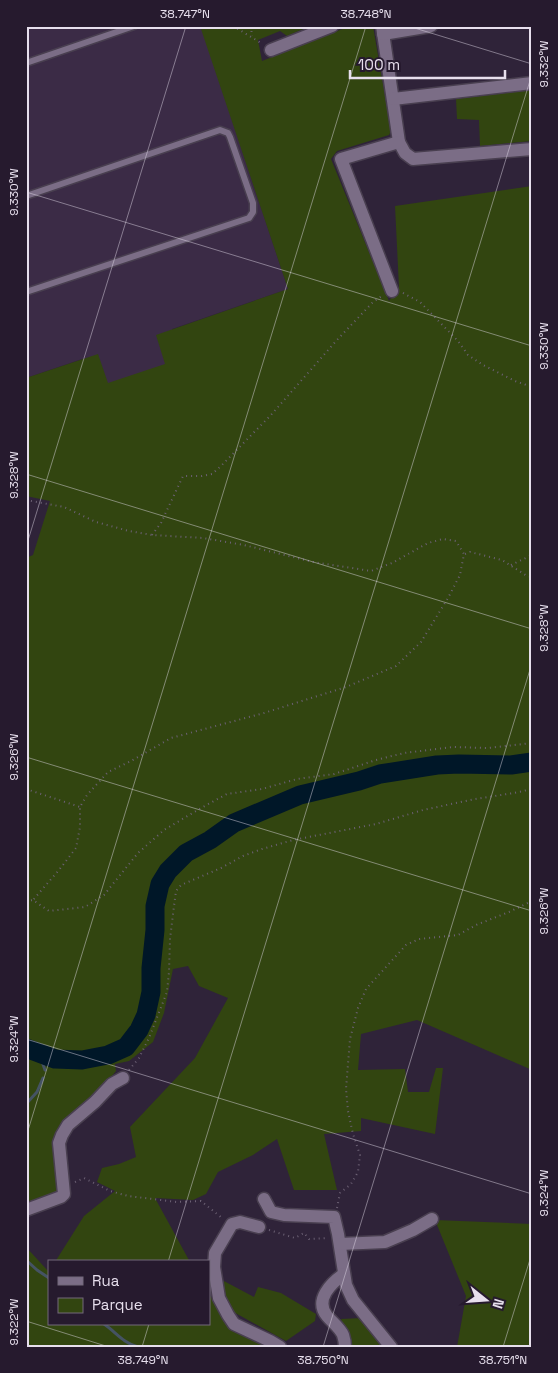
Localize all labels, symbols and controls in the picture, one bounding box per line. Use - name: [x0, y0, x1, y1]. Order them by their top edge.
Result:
- text: 38.747°N: [160, 6, 210, 22]
- text: 38.748°N: [341, 6, 391, 22]
- text: 9.332°W: [536, 40, 552, 88]
- scale bar: [350, 48, 506, 80]
- text: 100 m: [358, 55, 400, 74]
- text: 9.330°W: [6, 168, 22, 216]
- text: 9.330°W: [536, 322, 552, 370]
- text: 9.328°W: [6, 451, 22, 499]
- text: 9.328°W: [536, 604, 552, 652]
- text: 9.326°W: [6, 733, 22, 781]
- text: 9.326°W: [536, 887, 552, 935]
- text: 9.324°W: [6, 1015, 22, 1062]
- text: 9.324°W: [536, 1169, 552, 1216]
- legend: [48, 1260, 210, 1326]
- text: Rua: [92, 1271, 120, 1290]
- north arrow: [460, 1276, 510, 1326]
- text: Parque: [92, 1295, 143, 1314]
- text: N: [488, 1297, 508, 1311]
- text: 9.322°W: [6, 1298, 22, 1346]
- text: 38.749°N: [118, 1352, 168, 1368]
- text: 38.750°N: [297, 1352, 349, 1368]
- text: 38.751°N: [479, 1352, 527, 1368]

